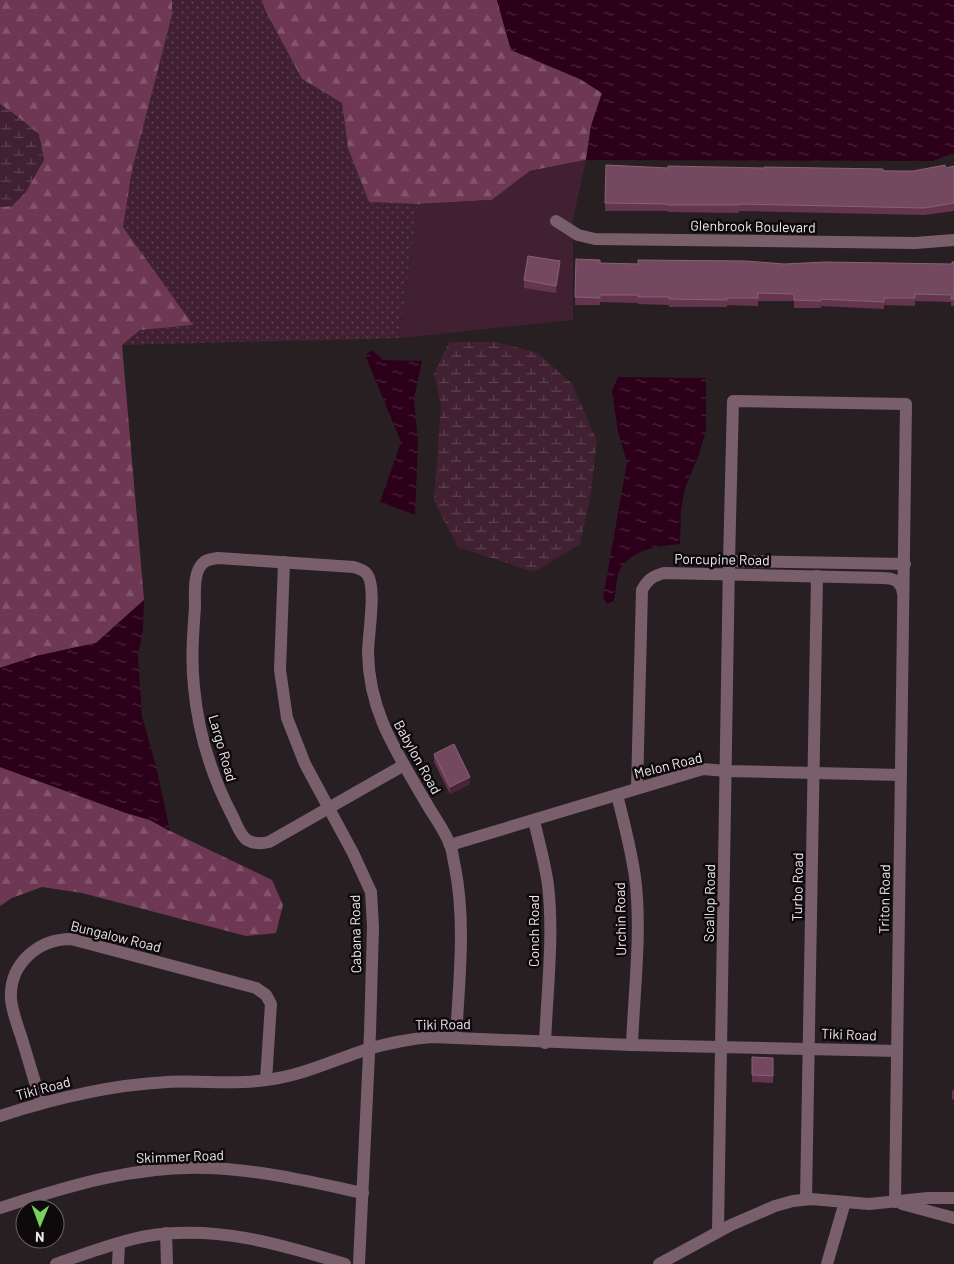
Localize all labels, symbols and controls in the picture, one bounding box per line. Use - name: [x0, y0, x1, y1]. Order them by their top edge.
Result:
- street label: Glenbrook Boulevard: [690, 216, 816, 236]
- street label: Porcupine Road: [674, 550, 770, 568]
- street label: Largo Road: [205, 713, 241, 783]
- street label: Babylon Road: [391, 717, 445, 797]
- street label: Melon Road: [632, 748, 704, 782]
- street label: Turbo Road: [788, 852, 806, 922]
- street label: Scallop Road: [700, 864, 718, 942]
- street label: Triton Road: [875, 864, 893, 934]
- street label: Urchin Road: [611, 882, 629, 956]
- street label: Cabana Road: [346, 894, 364, 974]
- street label: Conch Road: [525, 895, 542, 967]
- street label: Bungalow Road: [69, 917, 163, 955]
- street label: Tiki Road: [415, 1015, 471, 1033]
- street label: Tiki Road: [821, 1025, 877, 1043]
- street label: Tiki Road: [14, 1073, 72, 1103]
- street label: Skimmer Road: [136, 1146, 224, 1166]
- north arrow: [15, 1199, 65, 1249]
- text: N: [35, 1229, 45, 1246]

